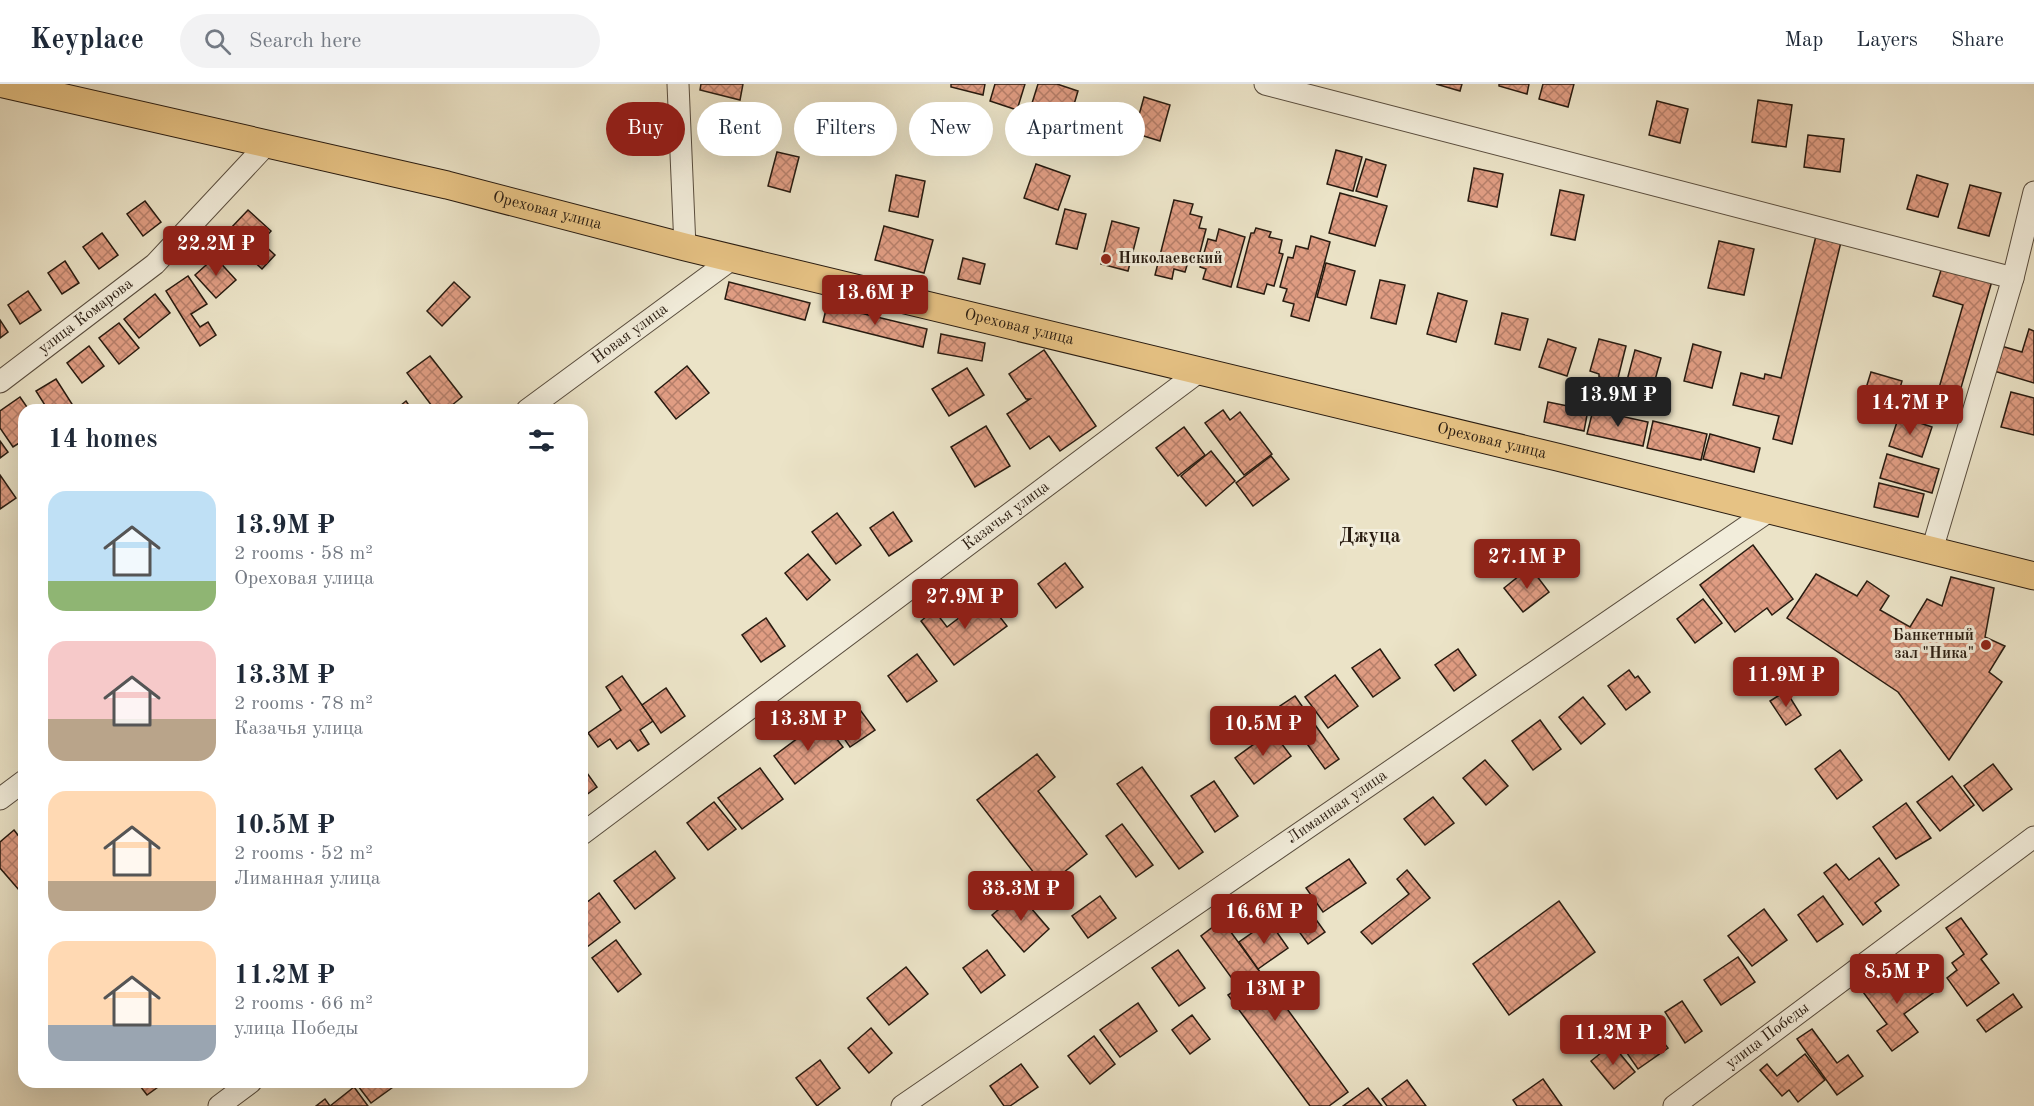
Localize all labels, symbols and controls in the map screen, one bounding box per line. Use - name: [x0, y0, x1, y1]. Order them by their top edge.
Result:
- search box: [180, 14, 600, 68]
- icon: search: [201, 25, 234, 58]
- text: Keyplace: [30, 27, 144, 55]
- text: Search here: [249, 30, 361, 52]
- text: Map: [1784, 30, 1823, 51]
- text: Layers: [1856, 30, 1918, 51]
- text: Share: [1951, 30, 2004, 51]
- chip: Buy: [606, 102, 685, 156]
- chip: Rent: [697, 102, 782, 156]
- chip: Filters: [794, 102, 897, 156]
- chip: New: [909, 102, 993, 156]
- chip: Apartment: [1005, 102, 1145, 156]
- street label: Ореховая улица: [491, 189, 604, 233]
- pin: 22.2M ₽: [161, 226, 271, 277]
- text: 22.2M ₽: [177, 235, 255, 255]
- place label: Николаевский: [1118, 251, 1223, 267]
- marker: Николаевский: [1099, 252, 1113, 266]
- pin: 13.6M ₽: [820, 275, 930, 326]
- street label: улица Комарова: [36, 276, 136, 357]
- text: 13.6M ₽: [836, 284, 914, 304]
- street label: Новая улица: [589, 301, 671, 367]
- street label: Ореховая улица: [963, 307, 1076, 348]
- pin: 13.9M ₽: [1563, 377, 1673, 428]
- pin: 14.7M ₽: [1855, 385, 1965, 436]
- text: 13.9M ₽: [1579, 386, 1657, 406]
- text: 14.7M ₽: [1871, 394, 1949, 414]
- street label: Ореховая улица: [1435, 420, 1548, 462]
- icon: filters: [525, 424, 558, 457]
- text: 14 homes: [48, 427, 157, 453]
- street label: Казачья улица: [960, 479, 1053, 554]
- text: 13.9M ₽: [234, 513, 335, 539]
- icon: home: [96, 515, 168, 587]
- district label: Джуца: [1339, 527, 1401, 547]
- pin: 27.1M ₽: [1472, 539, 1582, 590]
- text: 2 rooms · 58 m²: [234, 544, 373, 564]
- text: 27.1M ₽: [1488, 548, 1566, 568]
- text: Ореховая улица: [234, 569, 374, 589]
- pin: 27.9M ₽: [910, 579, 1020, 630]
- text: 27.9M ₽: [926, 588, 1004, 608]
- place label: Банкетный зал "Ника": [1893, 628, 1974, 662]
- marker: Банкетный зал "Ника": [1979, 638, 1993, 652]
- pin: 11.9M ₽: [1731, 657, 1841, 708]
- text: 13.3M ₽: [234, 663, 335, 689]
- icon: home: [96, 665, 168, 737]
- text: 11.9M ₽: [1747, 666, 1825, 686]
- text: 2 rooms · 78 m²: [234, 694, 373, 714]
- pin: 13.3M ₽: [753, 701, 863, 752]
- pin: 10.5M ₽: [1208, 706, 1318, 757]
- text: 13.3M ₽: [769, 710, 847, 730]
- text: 10.5M ₽: [1224, 715, 1302, 735]
- text: Казачья улица: [234, 719, 363, 739]
- street label: Лиманная улица: [1284, 767, 1390, 847]
- text: 10.5M ₽: [234, 813, 335, 839]
- icon: home: [96, 815, 168, 887]
- text: 2 rooms · 52 m²: [234, 844, 373, 864]
- text: Лиманная улица: [234, 869, 381, 889]
- pin: 33.3M ₽: [966, 871, 1076, 922]
- text: 33.3M ₽: [982, 880, 1060, 900]
- pin: 16.6M ₽: [1209, 894, 1319, 945]
- text: 16.6M ₽: [1225, 903, 1303, 923]
- pin: 8.5M ₽: [1848, 954, 1946, 1005]
- text: 11.2M ₽: [234, 963, 335, 989]
- text: 8.5M ₽: [1864, 963, 1930, 983]
- icon: home: [96, 965, 168, 1037]
- pin: 13M ₽: [1233, 971, 1317, 1022]
- text: 13M ₽: [1245, 980, 1305, 1000]
- text: 2 rooms · 66 m²: [234, 994, 373, 1014]
- street label: улица Победы: [1723, 1000, 1812, 1072]
- pin: 11.2M ₽: [1558, 1015, 1668, 1066]
- text: улица Победы: [234, 1019, 359, 1039]
- text: 11.2M ₽: [1574, 1024, 1652, 1044]

